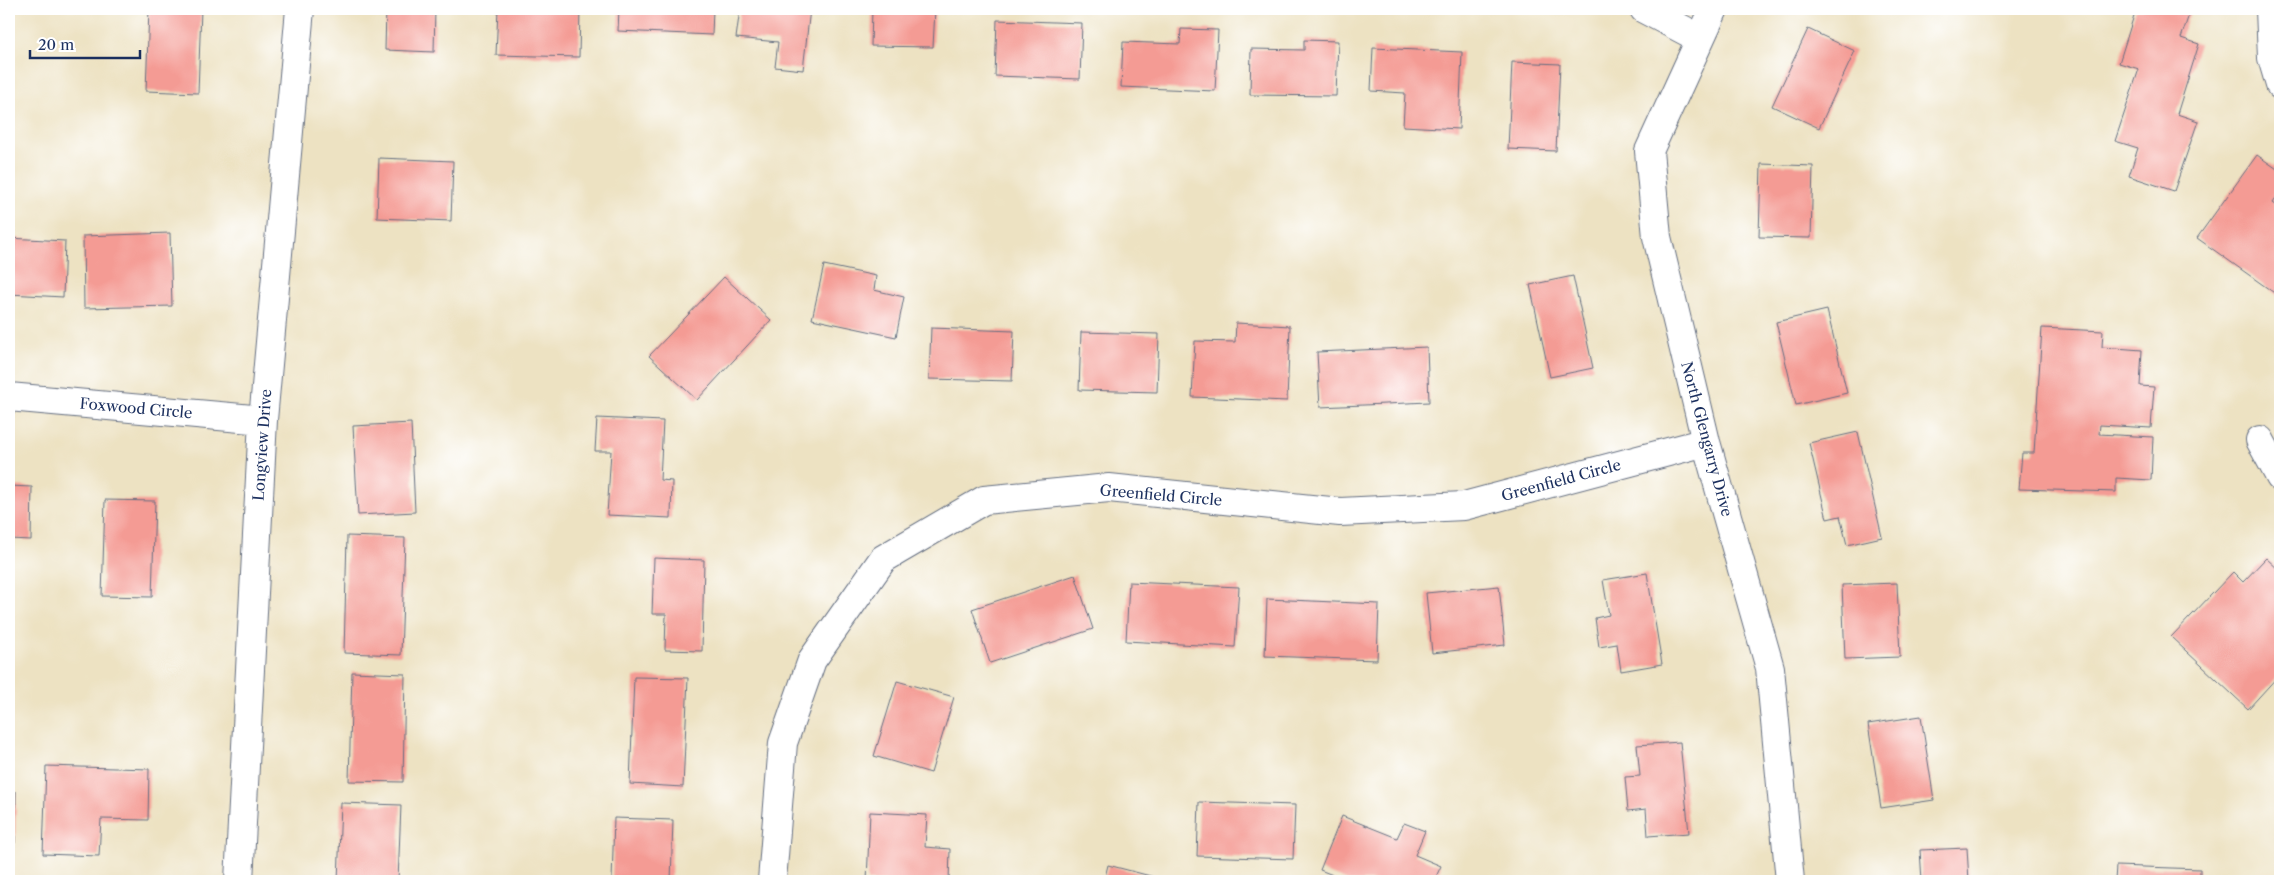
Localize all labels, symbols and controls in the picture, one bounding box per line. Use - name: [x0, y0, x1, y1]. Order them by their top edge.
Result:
- scale bar: [30, 28, 140, 60]
- text: 20 m: [38, 35, 74, 54]
- street label: North Glengarry Drive: [1677, 359, 1737, 519]
- street label: Longview Drive: [249, 388, 275, 502]
- street label: Foxwood Circle: [79, 394, 193, 422]
- street label: Greenfield Circle: [1499, 455, 1623, 505]
- street label: Greenfield Circle: [1099, 480, 1223, 510]

